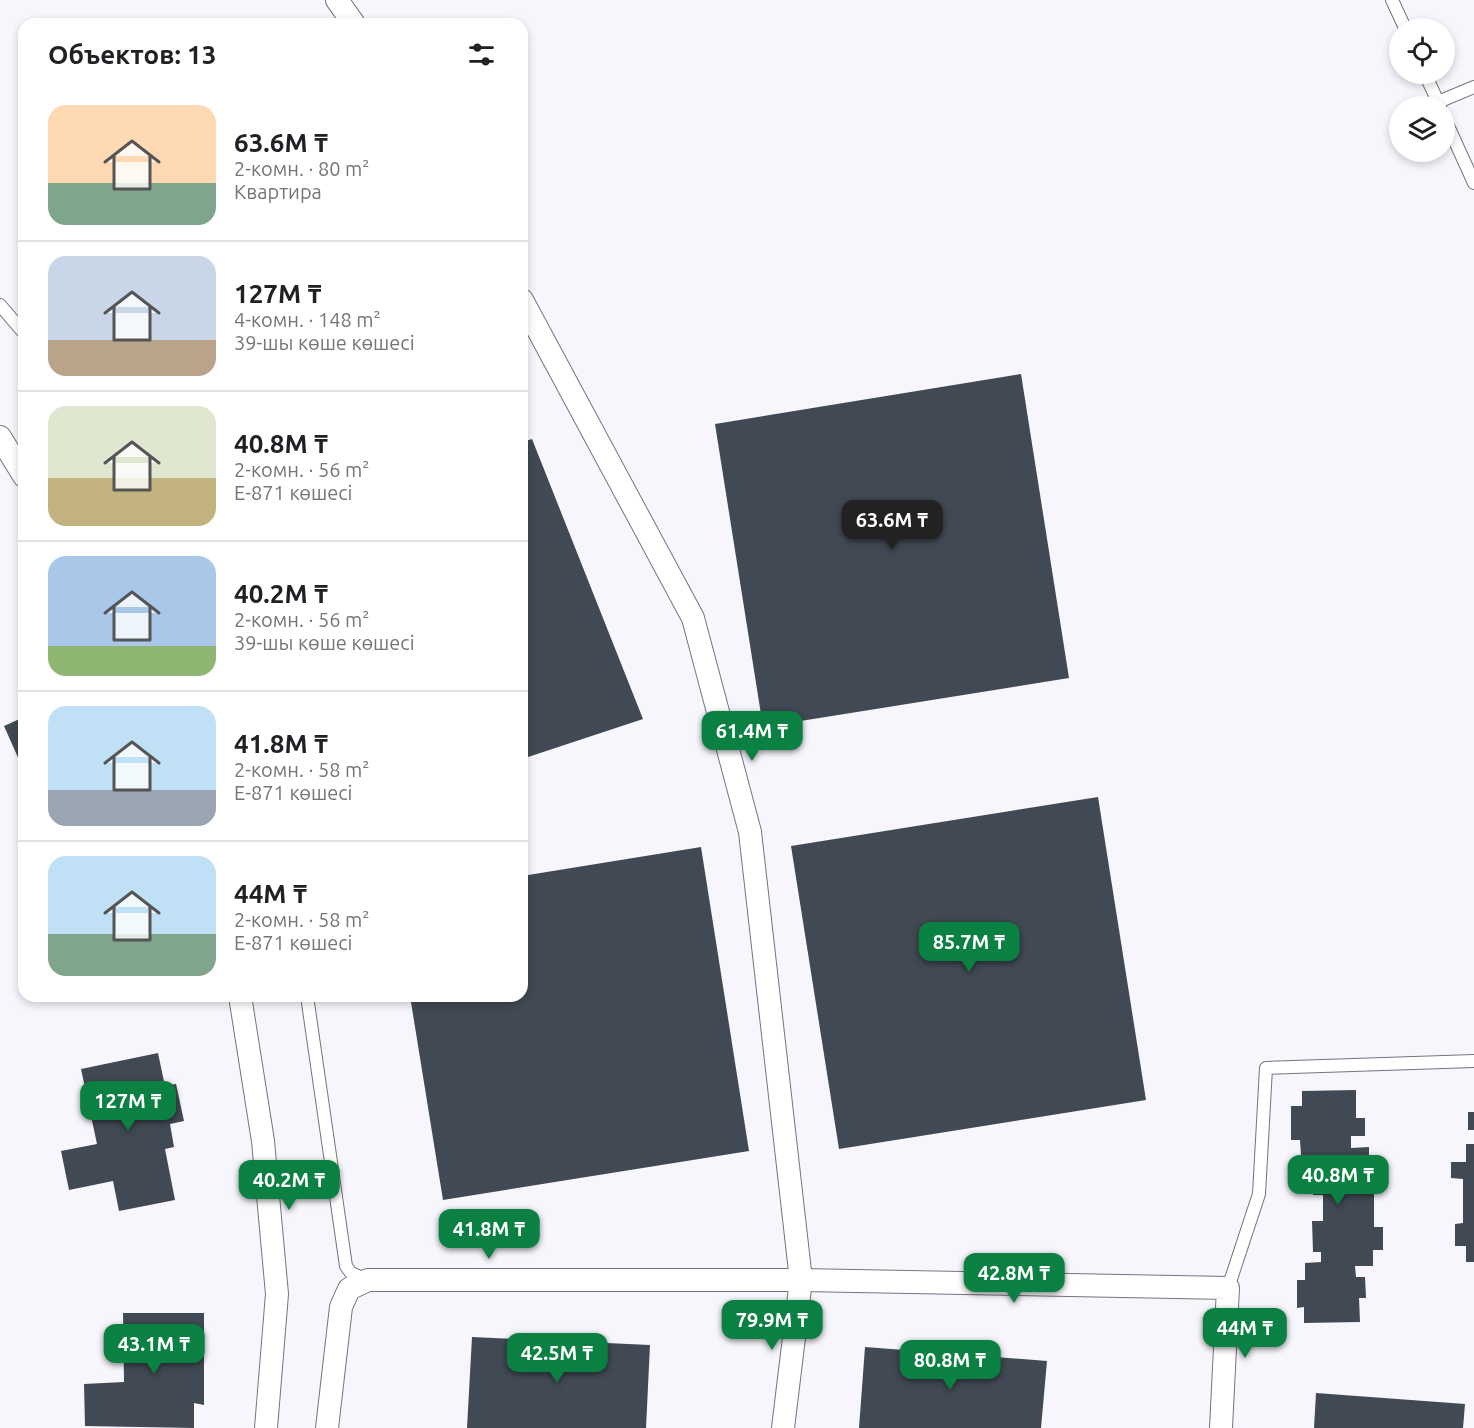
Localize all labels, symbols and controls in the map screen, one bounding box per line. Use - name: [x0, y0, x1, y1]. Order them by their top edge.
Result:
- map controls: [1389, 18, 1455, 162]
- button: locate: [1389, 18, 1455, 84]
- icon: filters: [465, 38, 498, 71]
- text: Объектов: 13: [48, 40, 216, 69]
- button: layers: [1389, 96, 1455, 162]
- text: 63.6M ₸: [234, 128, 328, 157]
- icon: home: [96, 129, 168, 201]
- text: 2-комн. · 80 m²: [234, 157, 369, 180]
- text: Квартира: [234, 180, 322, 203]
- text: 127M ₸: [234, 279, 322, 308]
- icon: home: [96, 280, 168, 352]
- text: 4-комн. · 148 m²: [234, 308, 381, 331]
- text: 39-шы көше көшесі: [234, 331, 415, 354]
- text: 40.8M ₸: [234, 429, 328, 458]
- icon: home: [96, 430, 168, 502]
- text: 2-комн. · 56 m²: [234, 458, 369, 481]
- text: Е-871 көшесі: [234, 481, 352, 504]
- pin: 63.6M ₸: [837, 500, 947, 551]
- text: 63.6M ₸: [856, 508, 928, 531]
- text: 40.2M ₸: [234, 579, 328, 608]
- icon: home: [96, 580, 168, 652]
- text: 2-комн. · 56 m²: [234, 608, 369, 631]
- text: 39-шы көше көшесі: [234, 631, 415, 654]
- pin: 61.4M ₸: [697, 711, 807, 762]
- text: 61.4M ₸: [716, 719, 788, 742]
- text: 41.8M ₸: [234, 729, 328, 758]
- icon: home: [96, 730, 168, 802]
- text: 2-комн. · 58 m²: [234, 758, 369, 781]
- text: Е-871 көшесі: [234, 781, 352, 804]
- text: 44M ₸: [234, 879, 307, 908]
- icon: home: [96, 880, 168, 952]
- text: 2-комн. · 58 m²: [234, 908, 369, 931]
- pin: 85.7M ₸: [914, 922, 1024, 973]
- text: 85.7M ₸: [933, 930, 1005, 953]
- text: Е-871 көшесі: [234, 931, 352, 954]
- pin: 127M ₸: [79, 1081, 177, 1132]
- text: 127M ₸: [94, 1089, 162, 1112]
- pin: 40.8M ₸: [1283, 1155, 1393, 1206]
- pin: 40.2M ₸: [234, 1160, 344, 1211]
- text: 40.8M ₸: [1302, 1163, 1374, 1186]
- text: 40.2M ₸: [253, 1168, 325, 1191]
- pin: 41.8M ₸: [434, 1209, 544, 1260]
- text: 41.8M ₸: [453, 1217, 525, 1240]
- pin: 42.8M ₸: [959, 1253, 1069, 1304]
- text: 42.8M ₸: [978, 1261, 1050, 1284]
- pin: 79.9M ₸: [717, 1300, 827, 1351]
- text: 79.9M ₸: [736, 1308, 808, 1331]
- pin: 44M ₸: [1203, 1308, 1287, 1359]
- text: 44M ₸: [1217, 1316, 1273, 1339]
- pin: 43.1M ₸: [99, 1324, 209, 1375]
- text: 43.1M ₸: [118, 1332, 190, 1355]
- pin: 42.5M ₸: [502, 1333, 612, 1384]
- pin: 80.8M ₸: [895, 1340, 1005, 1391]
- text: 42.5M ₸: [521, 1341, 593, 1364]
- text: 80.8M ₸: [914, 1348, 986, 1371]

